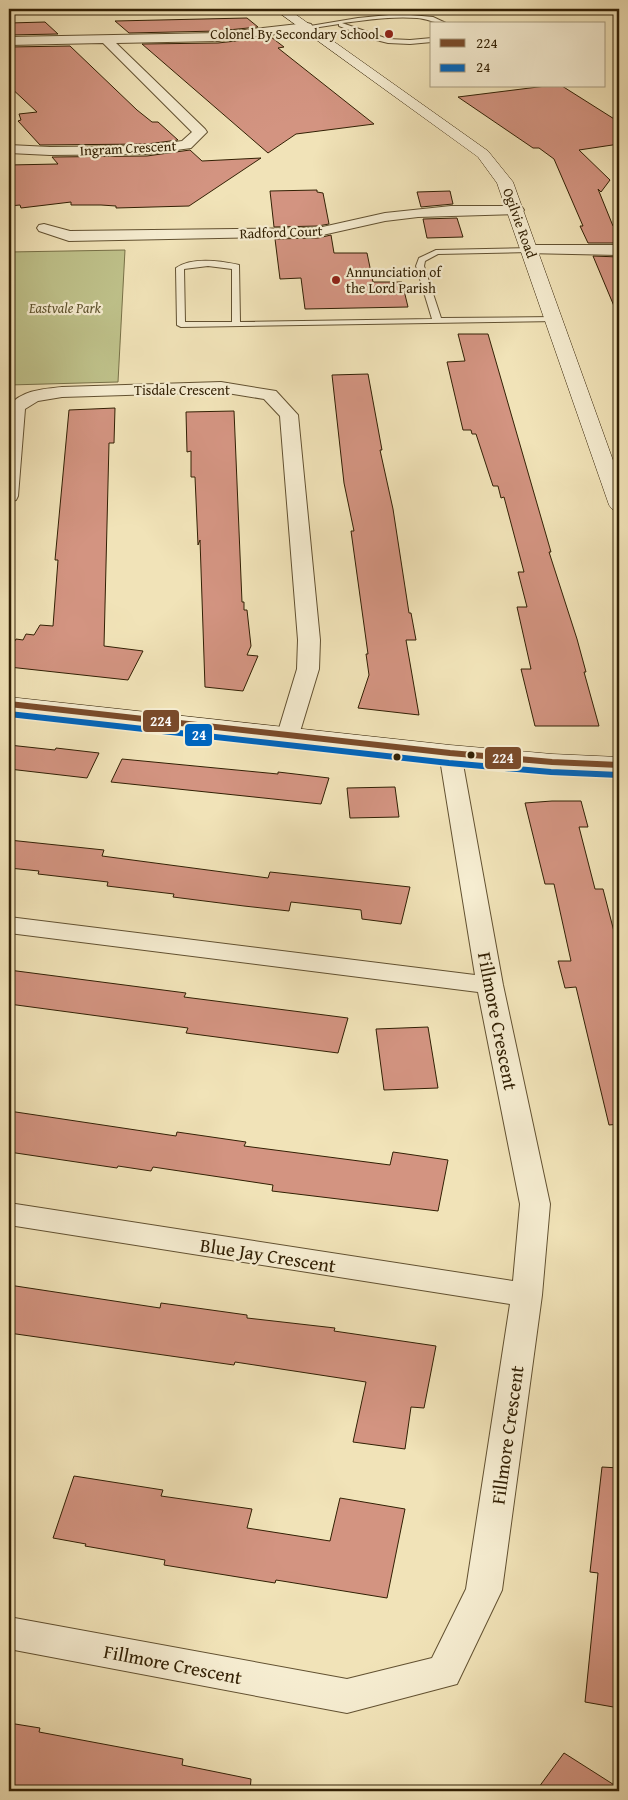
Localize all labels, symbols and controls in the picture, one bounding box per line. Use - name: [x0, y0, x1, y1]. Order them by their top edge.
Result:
- legend: [430, 22, 606, 88]
- place label: Colonel By Secondary School: [210, 24, 379, 44]
- marker: Colonel By Secondary School: [383, 28, 395, 40]
- text: 224: [476, 32, 498, 53]
- text: 24: [476, 56, 490, 77]
- street label: Ingram Crescent: [79, 135, 177, 161]
- street label: Ogilvie Road: [498, 185, 542, 261]
- street label: Radford Court: [239, 221, 323, 243]
- place label: Annunciation of the Lord Parish: [346, 262, 443, 298]
- marker: Annunciation of the Lord Parish: [330, 274, 342, 286]
- park label: Eastvale Park: [28, 298, 102, 318]
- street label: Tisdale Crescent: [134, 380, 230, 400]
- line badge: 224: [142, 709, 180, 733]
- text: 224: [150, 711, 172, 731]
- line badge: 24: [184, 723, 213, 747]
- text: 24: [192, 725, 206, 745]
- line badge: 224: [484, 746, 522, 770]
- text: 224: [492, 748, 514, 768]
- unlabelled marker: [466, 750, 476, 760]
- unlabelled marker: [392, 752, 402, 762]
- street label: Fillmore Crescent: [471, 950, 525, 1093]
- street label: Blue Jay Crescent: [198, 1230, 338, 1280]
- street label: Fillmore Crescent: [483, 1363, 531, 1506]
- street label: Fillmore Crescent: [102, 1637, 245, 1691]

